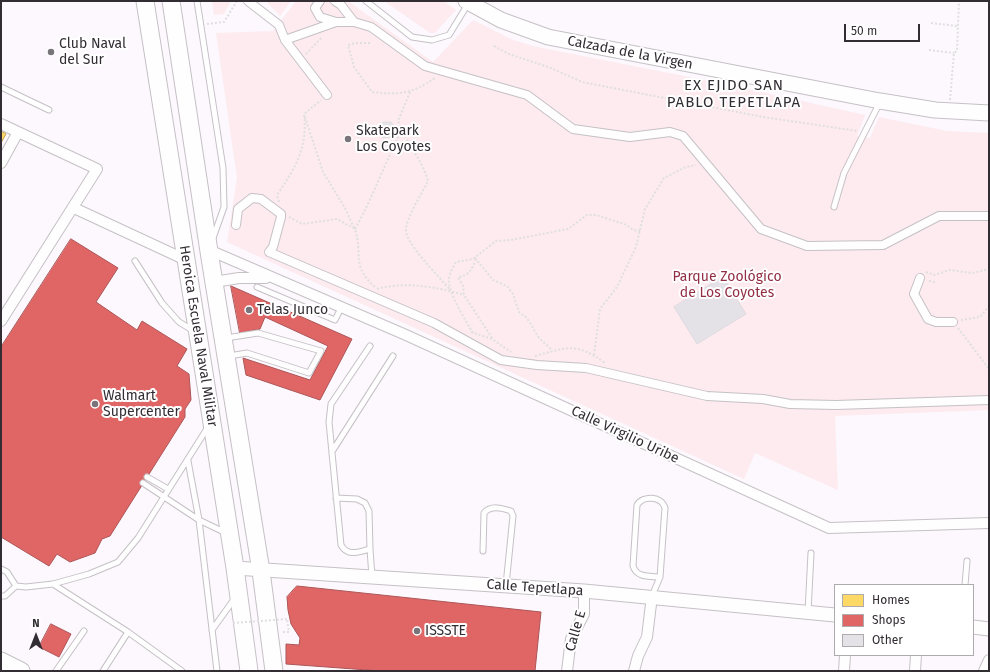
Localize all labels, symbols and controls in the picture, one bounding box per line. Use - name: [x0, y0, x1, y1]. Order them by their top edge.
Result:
- scale bar: [846, 16, 922, 42]
- text: 50 m: [851, 24, 877, 38]
- street label: Calzada de la Virgen: [566, 33, 694, 73]
- place label: Club Naval del Sur: [59, 36, 126, 68]
- marker: Club Naval del Sur: [46, 47, 56, 57]
- district label: EX EJIDO SAN PABLO TEPETLAPA: [667, 77, 801, 112]
- place label: Skatepark Los Coyotes: [356, 123, 431, 156]
- marker: Skatepark Los Coyotes: [343, 134, 353, 144]
- street label: Heroica Escuela Naval Militar: [175, 244, 221, 428]
- park label: Parque Zoológico de Los Coyotes: [672, 269, 782, 302]
- place label: Telas Junco: [257, 302, 328, 318]
- marker: Telas Junco: [244, 305, 254, 315]
- place label: Walmart Supercenter: [103, 388, 180, 420]
- marker: Walmart Supercenter: [90, 399, 100, 409]
- street label: Calle Virgilio Uribe: [568, 403, 682, 467]
- street label: Calle Tepetlapa: [486, 576, 584, 600]
- legend: [834, 584, 974, 656]
- text: Homes: [872, 593, 910, 607]
- street label: Calle E: [562, 608, 590, 654]
- text: Shops: [872, 613, 905, 627]
- north arrow: [16, 616, 56, 656]
- text: N: [32, 617, 40, 630]
- place label: ISSSTE: [425, 623, 466, 639]
- marker: ISSSTE: [412, 626, 422, 636]
- text: Other: [872, 633, 903, 647]

